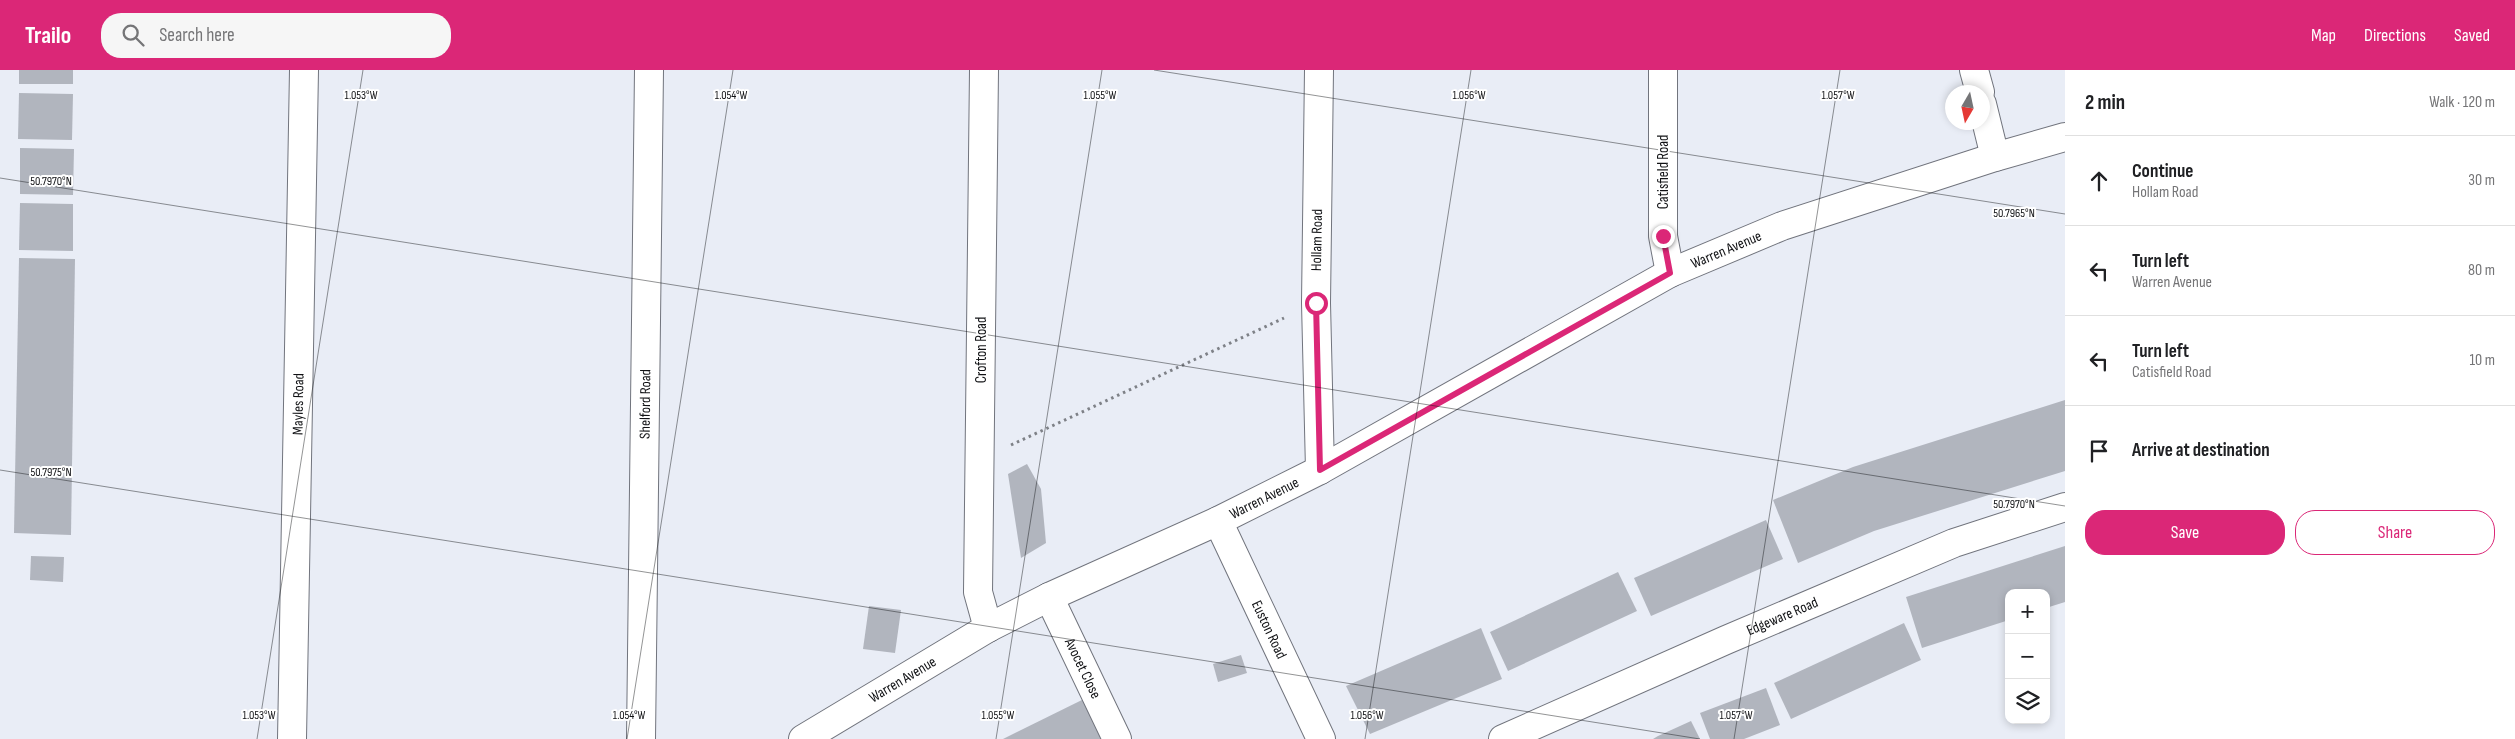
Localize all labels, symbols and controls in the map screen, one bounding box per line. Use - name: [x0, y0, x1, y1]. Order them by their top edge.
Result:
- search box: [101, 13, 451, 58]
- text: Trailo: [25, 21, 71, 50]
- icon: search: [119, 21, 147, 49]
- text: Search here: [159, 24, 235, 47]
- text: Map: [2311, 25, 2336, 46]
- text: Directions: [2364, 25, 2426, 46]
- text: Saved: [2454, 25, 2490, 46]
- north arrow: [1945, 85, 1990, 130]
- text: 1.053°W: [344, 88, 378, 103]
- text: 1.054°W: [715, 88, 747, 103]
- text: 1.055°W: [1084, 88, 1117, 103]
- text: 1.056°W: [1452, 88, 1486, 103]
- text: 1.057°W: [1821, 88, 1855, 103]
- text: 2 min: [2085, 90, 2125, 115]
- text: Walk · 120 m: [2429, 93, 2495, 112]
- street label: Catisfield Road: [1654, 135, 1673, 209]
- text: Continue: [2132, 160, 2193, 183]
- icon: ahead: [2085, 167, 2113, 195]
- text: 30 m: [2468, 171, 2495, 190]
- text: 50.7970°N: [30, 174, 72, 189]
- text: Hollam Road: [2132, 183, 2198, 202]
- text: 50.7965°N: [1993, 206, 2035, 221]
- street label: Hollam Road: [1307, 209, 1327, 271]
- route end: [1652, 225, 1675, 248]
- street label: Warren Avenue: [1688, 226, 1764, 273]
- text: Turn left: [2132, 250, 2189, 273]
- icon: left: [2085, 257, 2113, 285]
- text: 80 m: [2468, 261, 2495, 280]
- text: Warren Avenue: [2132, 273, 2212, 292]
- route start: [1305, 292, 1328, 315]
- street label: Crofton Road: [972, 317, 991, 383]
- text: Turn left: [2132, 340, 2189, 363]
- icon: left: [2085, 347, 2113, 375]
- text: 10 m: [2469, 351, 2495, 370]
- text: Catisfield Road: [2132, 363, 2212, 382]
- street label: Shelford Road: [635, 369, 655, 439]
- street label: Mayles Road: [288, 373, 308, 435]
- icon: arrive: [2085, 437, 2113, 465]
- text: Arrive at destination: [2132, 439, 2270, 462]
- text: 50.7975°N: [30, 465, 72, 480]
- street label: Warren Avenue: [1226, 473, 1302, 523]
- text: 50.7970°N: [1993, 497, 2035, 512]
- button: Save: [2085, 510, 2285, 555]
- button: Share: [2295, 510, 2495, 555]
- map controls: [2005, 589, 2050, 724]
- button: +: [2005, 589, 2050, 634]
- street label: Edgeware Road: [1744, 593, 1821, 640]
- street label: Euston Road: [1247, 597, 1291, 662]
- street label: Avocet Close: [1060, 634, 1106, 702]
- button: −: [2005, 634, 2050, 679]
- street label: Warren Avenue: [865, 652, 940, 707]
- button: layers: [2005, 679, 2050, 724]
- text: 1.053°W: [242, 708, 276, 723]
- text: 1.054°W: [613, 708, 645, 723]
- text: 1.055°W: [982, 708, 1015, 723]
- text: 1.056°W: [1350, 708, 1384, 723]
- text: 1.057°W: [1719, 708, 1753, 723]

